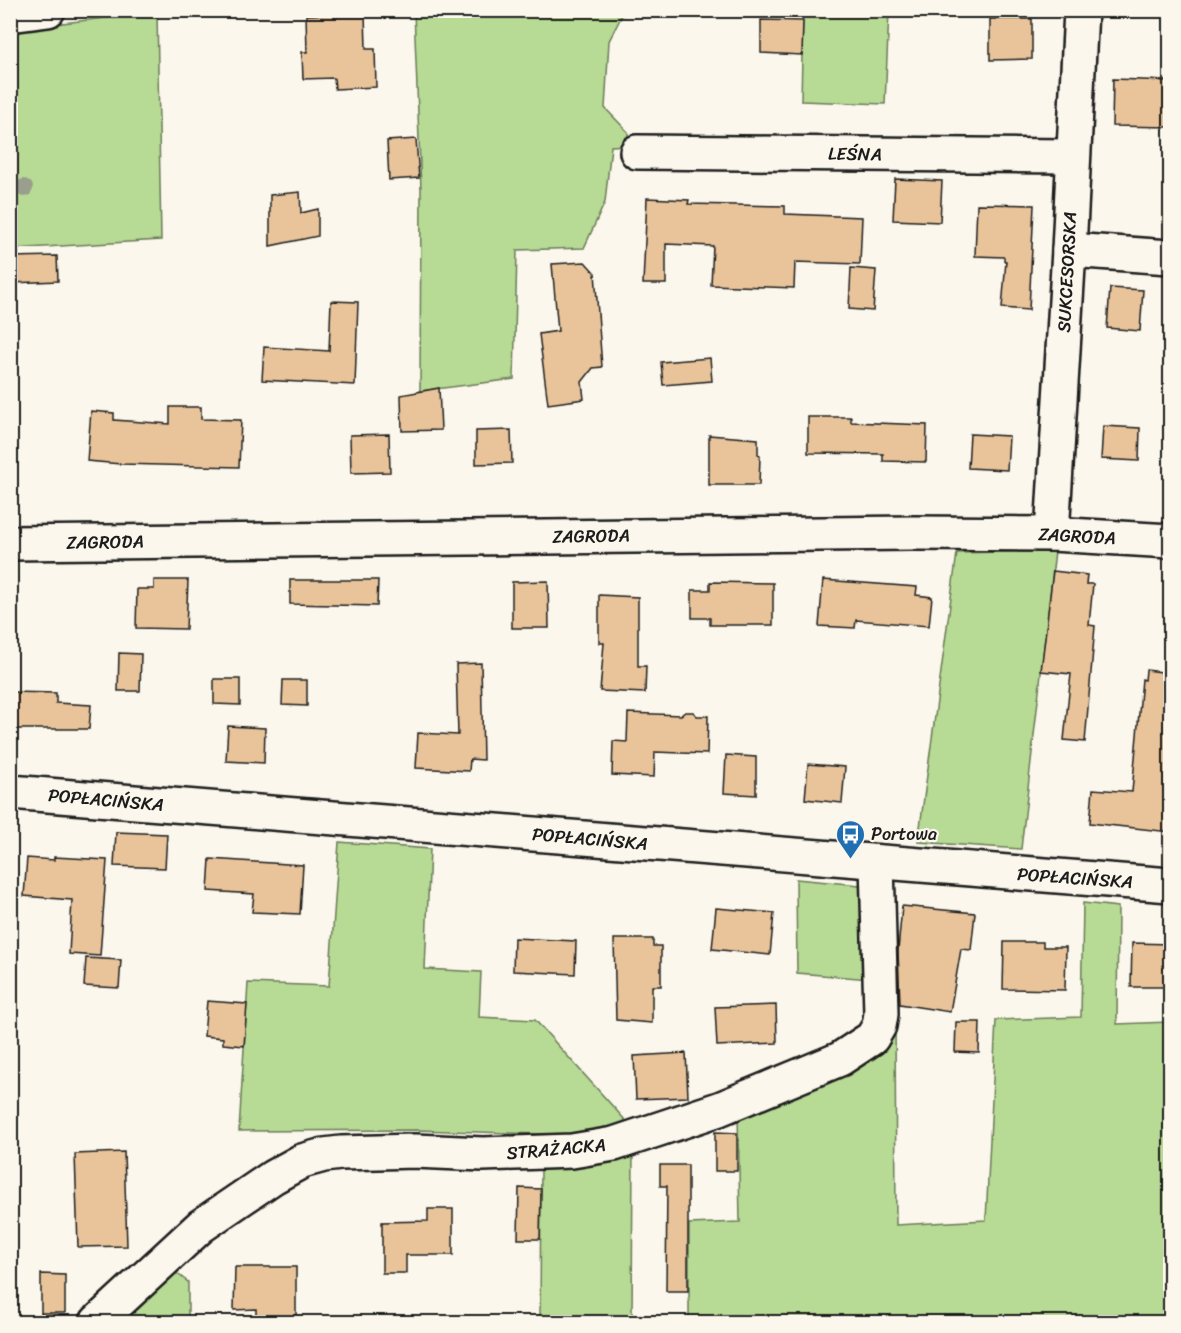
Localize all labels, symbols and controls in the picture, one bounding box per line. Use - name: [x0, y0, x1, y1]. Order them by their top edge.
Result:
- street label: LEŚNA: [828, 138, 882, 170]
- street label: SUKCESORSKA: [1048, 211, 1086, 333]
- street label: ZAGRODA: [1037, 518, 1117, 554]
- street label: ZAGRODA: [552, 519, 630, 553]
- street label: ZAGRODA: [66, 525, 144, 559]
- street label: POPŁACIŃSKA: [47, 779, 165, 821]
- street label: POPŁACIŃSKA: [531, 818, 649, 860]
- bus stop icon: Portowa: [834, 818, 866, 860]
- place label: Portowa: [871, 818, 937, 850]
- street label: POPŁACIŃSKA: [1016, 858, 1134, 898]
- street label: STRAŻACKA: [505, 1129, 607, 1169]

